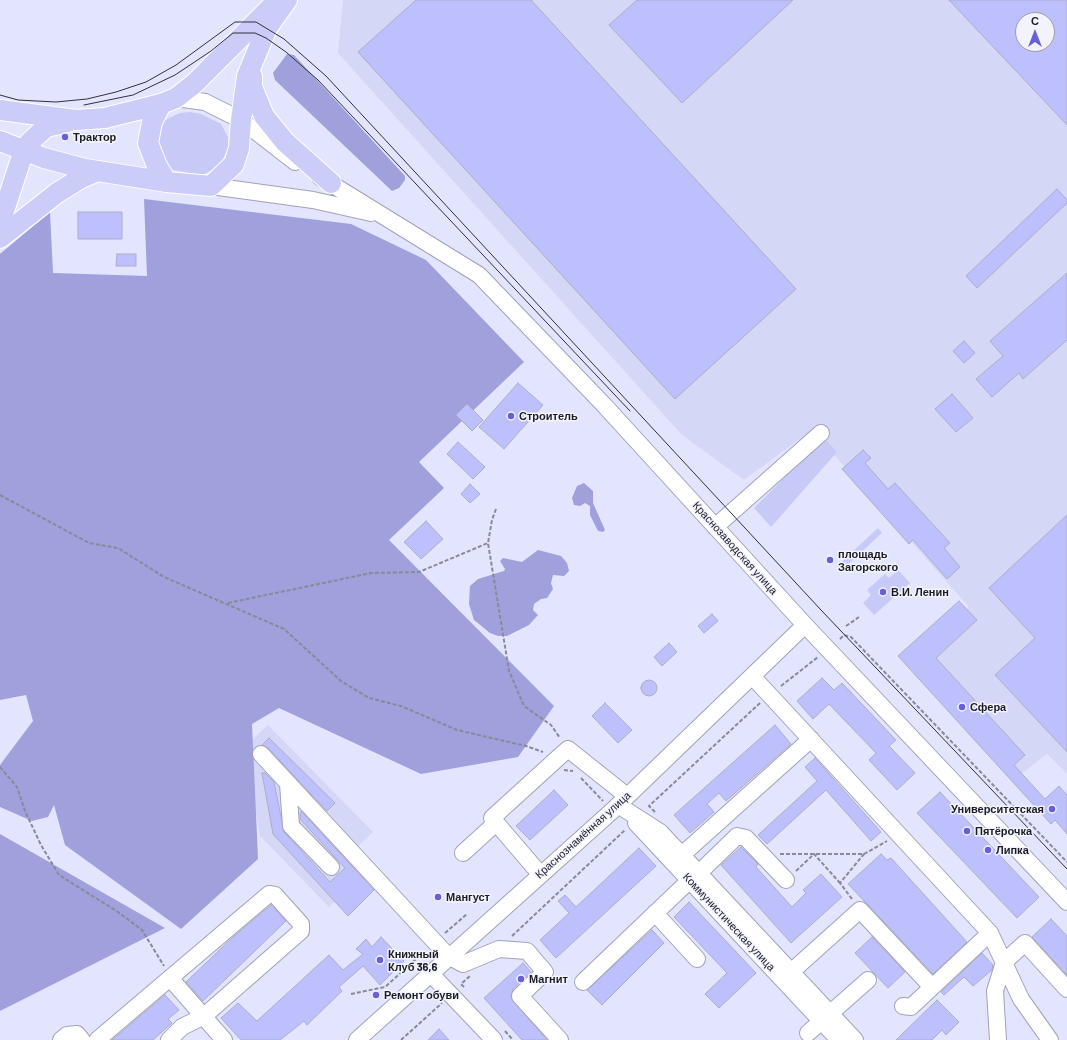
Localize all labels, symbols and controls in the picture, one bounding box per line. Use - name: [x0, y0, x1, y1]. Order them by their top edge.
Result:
- north arrow: [1015, 12, 1055, 52]
- text: С: [1031, 14, 1039, 27]
- place label: Трактор: [73, 130, 116, 144]
- marker: Трактор: [60, 132, 70, 142]
- place label: Строитель: [519, 409, 578, 423]
- marker: Строитель: [506, 411, 516, 421]
- street label: Краснозаводская улица: [690, 499, 780, 597]
- place label: площадь Загорского: [838, 547, 898, 573]
- marker: площадь Загорского: [825, 555, 835, 565]
- place label: В.И. Ленин: [891, 585, 949, 599]
- marker: В.И. Ленин: [878, 587, 888, 597]
- place label: Сфера: [970, 700, 1006, 714]
- marker: Сфера: [957, 702, 967, 712]
- street label: Краснознамённая улица: [533, 789, 633, 881]
- place label: Университетская: [951, 802, 1044, 816]
- marker: Университетская: [1047, 804, 1057, 814]
- place label: Пятёрочка: [975, 824, 1032, 838]
- marker: Пятёрочка: [962, 826, 972, 836]
- place label: Липка: [996, 843, 1029, 857]
- marker: Липка: [983, 845, 993, 855]
- street label: Коммунистическая улица: [680, 870, 778, 974]
- place label: Мангуст: [446, 890, 490, 904]
- marker: Мангуст: [433, 892, 443, 902]
- place label: Книжный Клуб 36,6: [388, 947, 439, 973]
- marker: Книжный Клуб 36,6: [375, 955, 385, 965]
- place label: Магнит: [529, 972, 568, 986]
- marker: Магнит: [516, 974, 526, 984]
- place label: Ремонт обуви: [384, 988, 459, 1002]
- marker: Ремонт обуви: [371, 990, 381, 1000]

